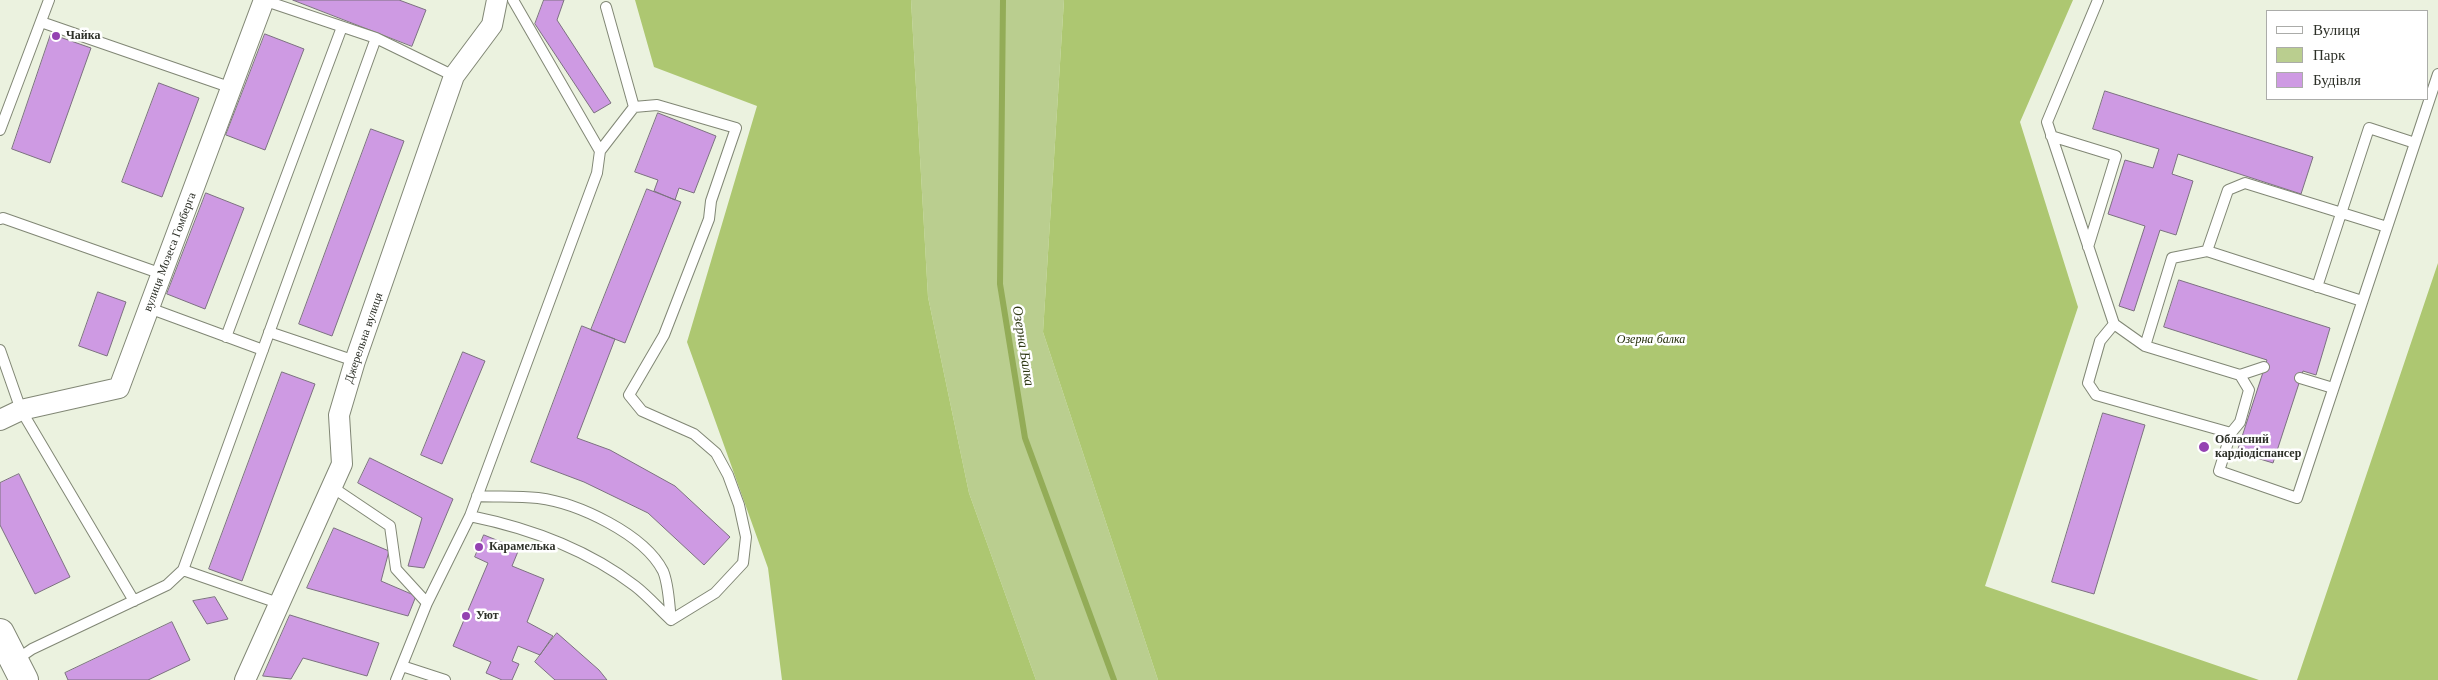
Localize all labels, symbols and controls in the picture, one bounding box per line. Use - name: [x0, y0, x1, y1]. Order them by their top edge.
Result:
- legend: [2266, 10, 2428, 100]
- text: Вулиця: [2313, 20, 2360, 39]
- place label: Чайка: [66, 29, 100, 43]
- marker: Чайка: [50, 30, 62, 42]
- text: Парк: [2313, 45, 2345, 64]
- text: Будівля: [2313, 70, 2361, 89]
- street label: вулиця Мозеса Гомберга: [141, 190, 199, 314]
- street label: Джерельна вулиця: [342, 291, 386, 385]
- water label: Озерна Балка: [1008, 305, 1038, 387]
- park label: Озерна балка: [1617, 333, 1685, 347]
- place label: Обласний кардіодіспансер: [2215, 433, 2301, 461]
- marker: Обласний кардіодіспансер: [2197, 440, 2211, 454]
- place label: Карамелька: [489, 540, 556, 554]
- marker: Карамелька: [473, 541, 485, 553]
- place label: Уют: [476, 609, 499, 623]
- marker: Уют: [460, 610, 472, 622]

